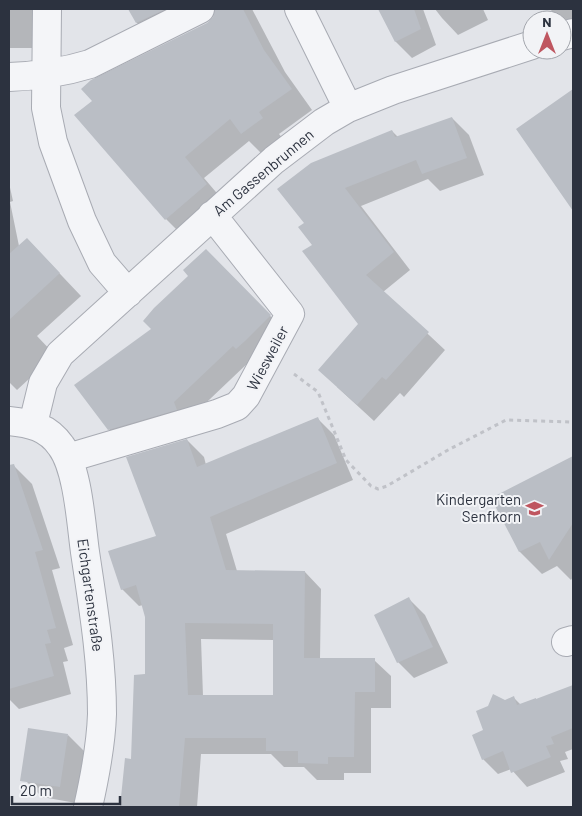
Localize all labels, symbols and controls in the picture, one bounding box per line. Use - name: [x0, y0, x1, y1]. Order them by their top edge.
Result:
- north arrow: [522, 10, 572, 60]
- text: N: [542, 13, 552, 30]
- street label: Am Gassenbrunnen: [209, 125, 317, 219]
- street label: Wiesweiler: [242, 322, 292, 394]
- place label: Kindergarten Senfkorn: [436, 490, 521, 525]
- school or university icon: Kindergarten Senfkorn: [525, 498, 545, 518]
- street label: Eichgartenstraße: [74, 538, 108, 652]
- scale bar: [12, 774, 120, 806]
- text: 20 m: [20, 781, 52, 799]

